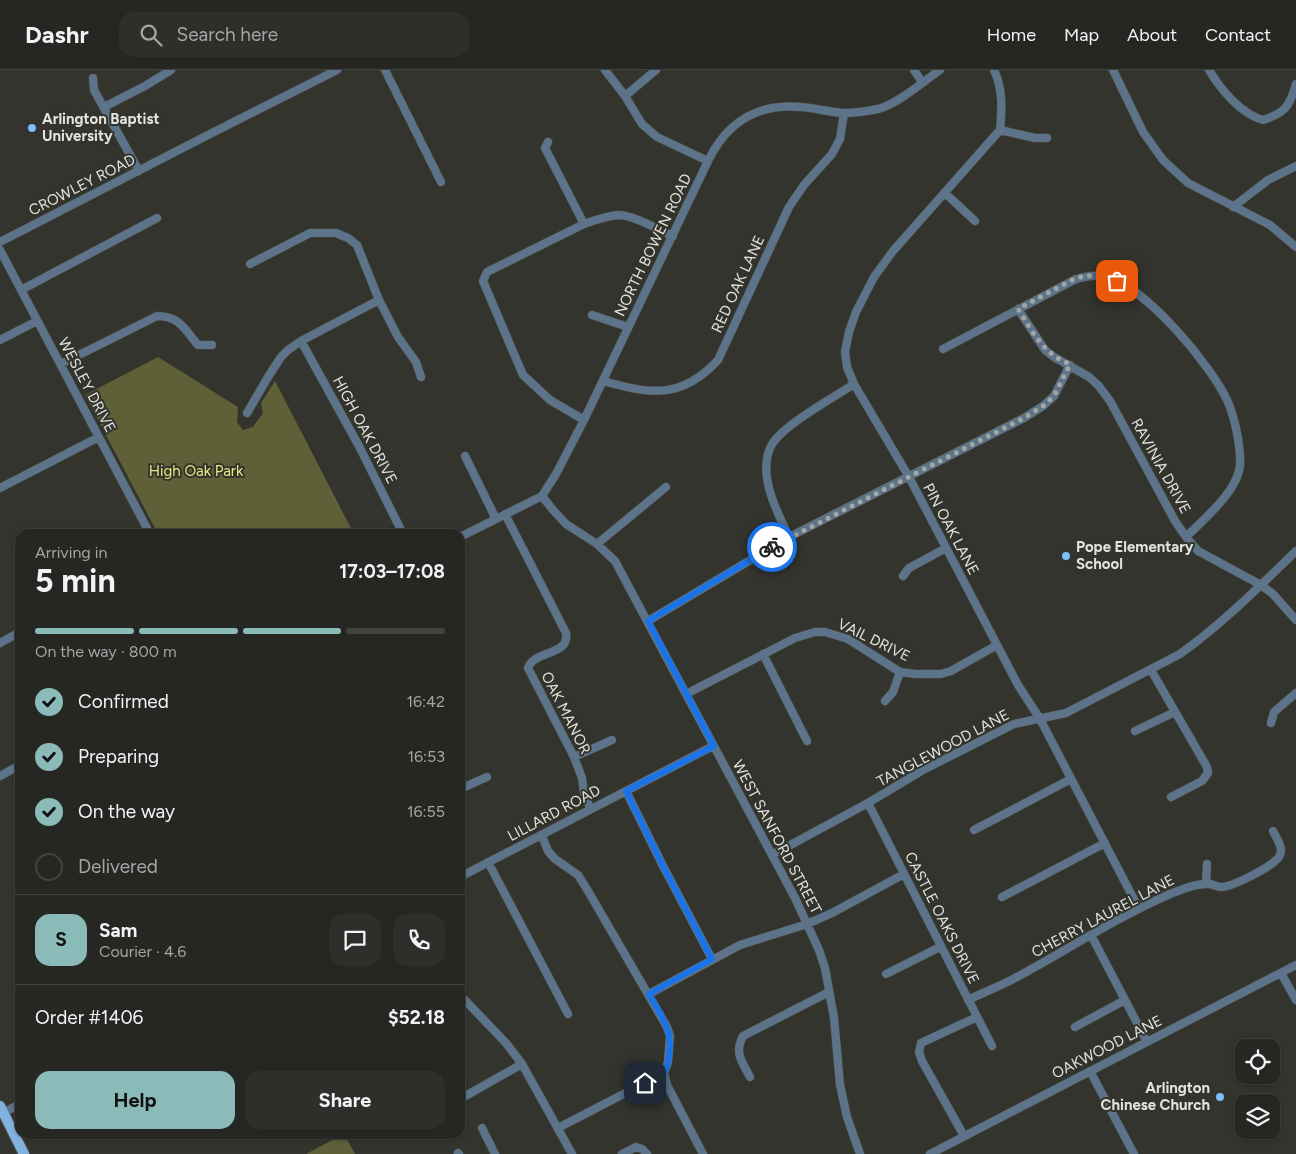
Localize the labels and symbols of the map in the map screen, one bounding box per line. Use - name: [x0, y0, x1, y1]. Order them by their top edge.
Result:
- place label: Arlington Baptist University: [42, 110, 159, 145]
- marker: Arlington Baptist University: [26, 122, 38, 134]
- street label: CROWLEY ROAD: [26, 150, 138, 220]
- street label: NORTH BOWEN ROAD: [611, 171, 695, 319]
- street label: RED OAK LANE: [708, 232, 768, 336]
- pin: [1096, 260, 1138, 302]
- street label: WESLEY DRIVE: [54, 334, 120, 436]
- street label: HIGH OAK DRIVE: [329, 373, 401, 487]
- street label: RAVINIA DRIVE: [1127, 415, 1195, 517]
- park label: High Oak Park: [149, 462, 244, 480]
- street label: PIN OAK LANE: [919, 480, 983, 578]
- courier: [747, 522, 797, 572]
- place label: Pope Elementary School: [1076, 538, 1194, 573]
- marker: Pope Elementary School: [1060, 550, 1072, 562]
- street label: VAIL DRIVE: [835, 615, 913, 665]
- street label: OAK MANOR: [538, 669, 594, 757]
- street label: TANGLEWOOD LANE: [874, 705, 1012, 791]
- street label: WEST SANFORD STREET: [729, 757, 826, 918]
- street label: LILLARD ROAD: [505, 781, 603, 845]
- street label: CASTLE OAKS DRIVE: [901, 849, 983, 987]
- street label: CHERRY LAUREL LANE: [1028, 871, 1178, 961]
- street label: OAKWOOD LANE: [1049, 1011, 1165, 1083]
- pin: [624, 1062, 666, 1104]
- place label: Arlington Chinese Church: [1101, 1079, 1210, 1114]
- marker: Arlington Chinese Church: [1214, 1091, 1226, 1103]

